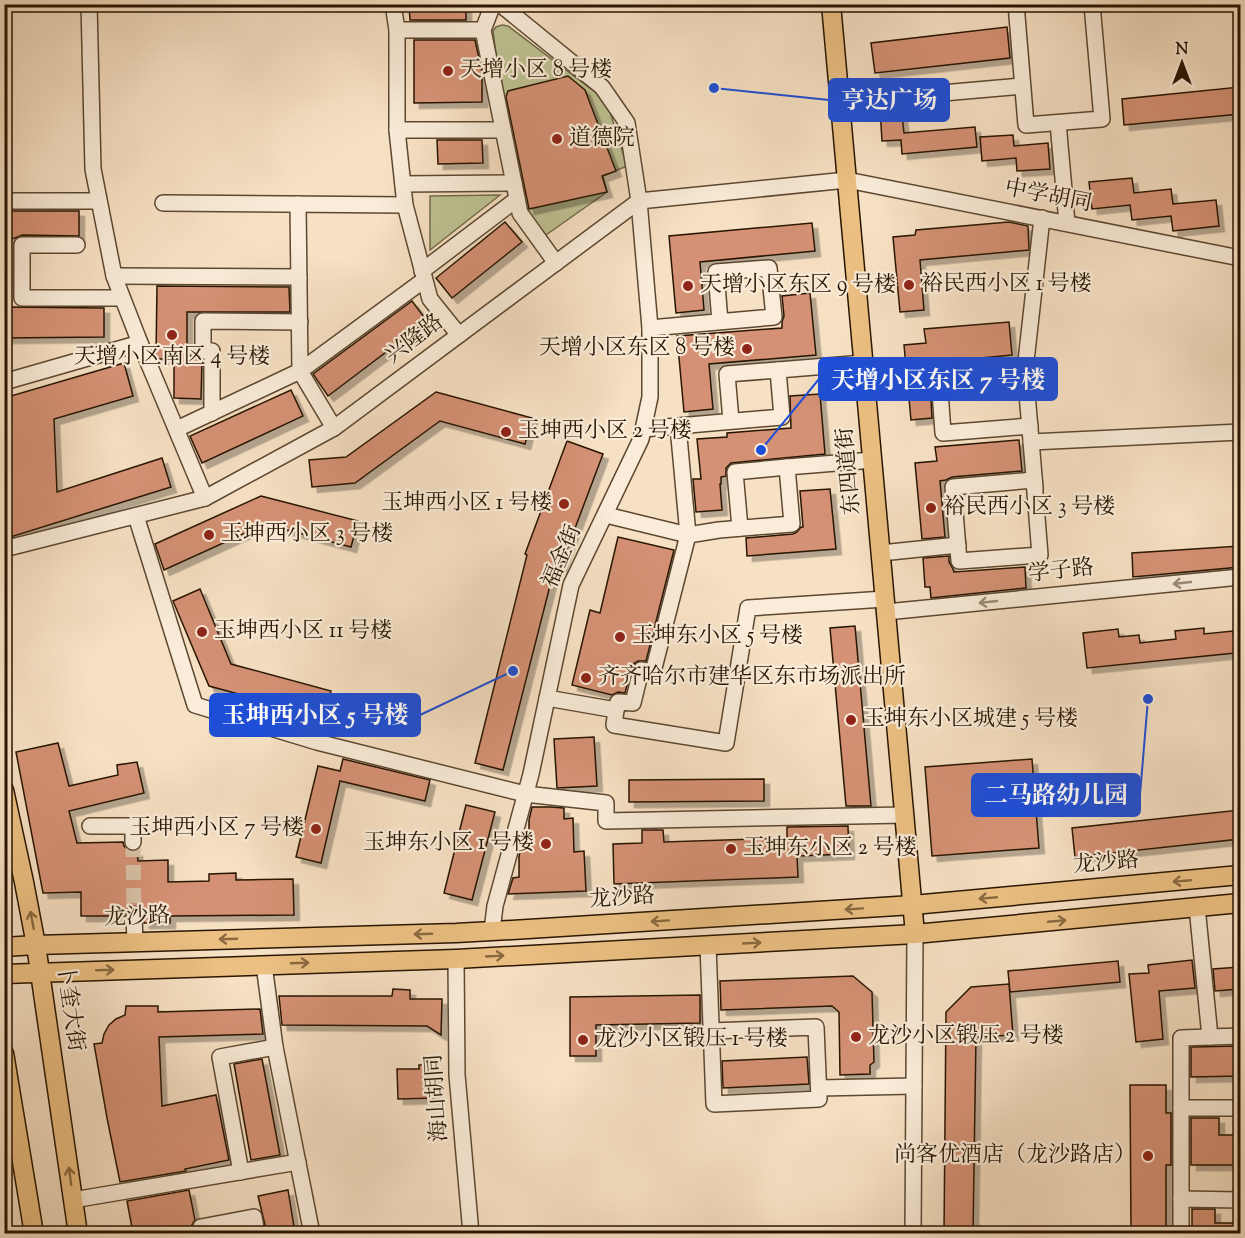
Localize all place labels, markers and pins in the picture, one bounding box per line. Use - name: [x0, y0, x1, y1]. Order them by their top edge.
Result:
- place label: 天增小区 8 号楼: [460, 55, 612, 87]
- marker: 天增小区 8 号楼: [441, 64, 455, 78]
- callout: 亨达广场: [829, 79, 949, 121]
- place label: 道德院: [569, 123, 635, 155]
- marker: 道德院: [550, 132, 564, 146]
- place label: 裕民西小区 1 号楼: [921, 269, 1092, 301]
- place label: 天增小区东区 9 号楼: [700, 270, 896, 302]
- marker: 裕民西小区 1 号楼: [902, 278, 916, 292]
- marker: 天增小区东区 9 号楼: [681, 279, 695, 293]
- marker: 天增小区南区 4 号楼: [165, 328, 179, 342]
- place label: 天增小区东区 8 号楼: [539, 333, 735, 365]
- place label: 天增小区南区 4 号楼: [74, 342, 270, 374]
- marker: 天增小区东区 8 号楼: [740, 342, 754, 356]
- callout: 天增小区东区 7 号楼: [819, 358, 1057, 400]
- place label: 玉坤西小区 2 号楼: [518, 416, 692, 448]
- marker: 玉坤西小区 2 号楼: [499, 425, 513, 439]
- place label: 玉坤西小区 1 号楼: [381, 488, 552, 520]
- place label: 裕民西小区 3 号楼: [943, 492, 1115, 524]
- marker: 玉坤西小区 1 号楼: [557, 497, 571, 511]
- marker: 裕民西小区 3 号楼: [924, 501, 938, 515]
- place label: 玉坤西小区 3 号楼: [221, 519, 393, 551]
- marker: 玉坤西小区 3 号楼: [202, 528, 216, 542]
- place label: 玉坤西小区 11 号楼: [214, 616, 392, 648]
- place label: 玉坤东小区 5 号楼: [632, 621, 803, 653]
- marker: 玉坤西小区 11 号楼: [195, 625, 209, 639]
- marker: 玉坤东小区 5 号楼: [613, 630, 627, 644]
- place label: 齐齐哈尔市建华区东市场派出所: [598, 662, 906, 694]
- marker: 齐齐哈尔市建华区东市场派出所: [579, 671, 593, 685]
- callout: 玉坤西小区 5 号楼: [210, 694, 420, 736]
- place label: 玉坤东小区城建 5 号楼: [863, 704, 1078, 736]
- marker: 玉坤东小区城建 5 号楼: [844, 713, 858, 727]
- callout: 二马路幼儿园: [972, 774, 1140, 816]
- place label: 玉坤西小区 7 号楼: [130, 813, 304, 845]
- marker: 玉坤西小区 7 号楼: [309, 822, 323, 836]
- place label: 玉坤东小区 1 号楼: [363, 828, 534, 860]
- place label: 玉坤东小区 2 号楼: [743, 833, 917, 865]
- marker: 玉坤东小区 1 号楼: [539, 837, 553, 851]
- marker: 玉坤东小区 2 号楼: [724, 842, 738, 856]
- place label: 龙沙小区锻压 2 号楼: [868, 1021, 1064, 1053]
- place label: 龙沙小区锻压 1 号楼: [595, 1024, 788, 1056]
- marker: 龙沙小区锻压 2 号楼: [849, 1030, 863, 1044]
- marker: 龙沙小区锻压 1 号楼: [576, 1033, 590, 1047]
- place label: 尚客优酒店（龙沙路店）: [894, 1140, 1136, 1172]
- marker: 尚客优酒店（龙沙路店）: [1141, 1149, 1155, 1163]

